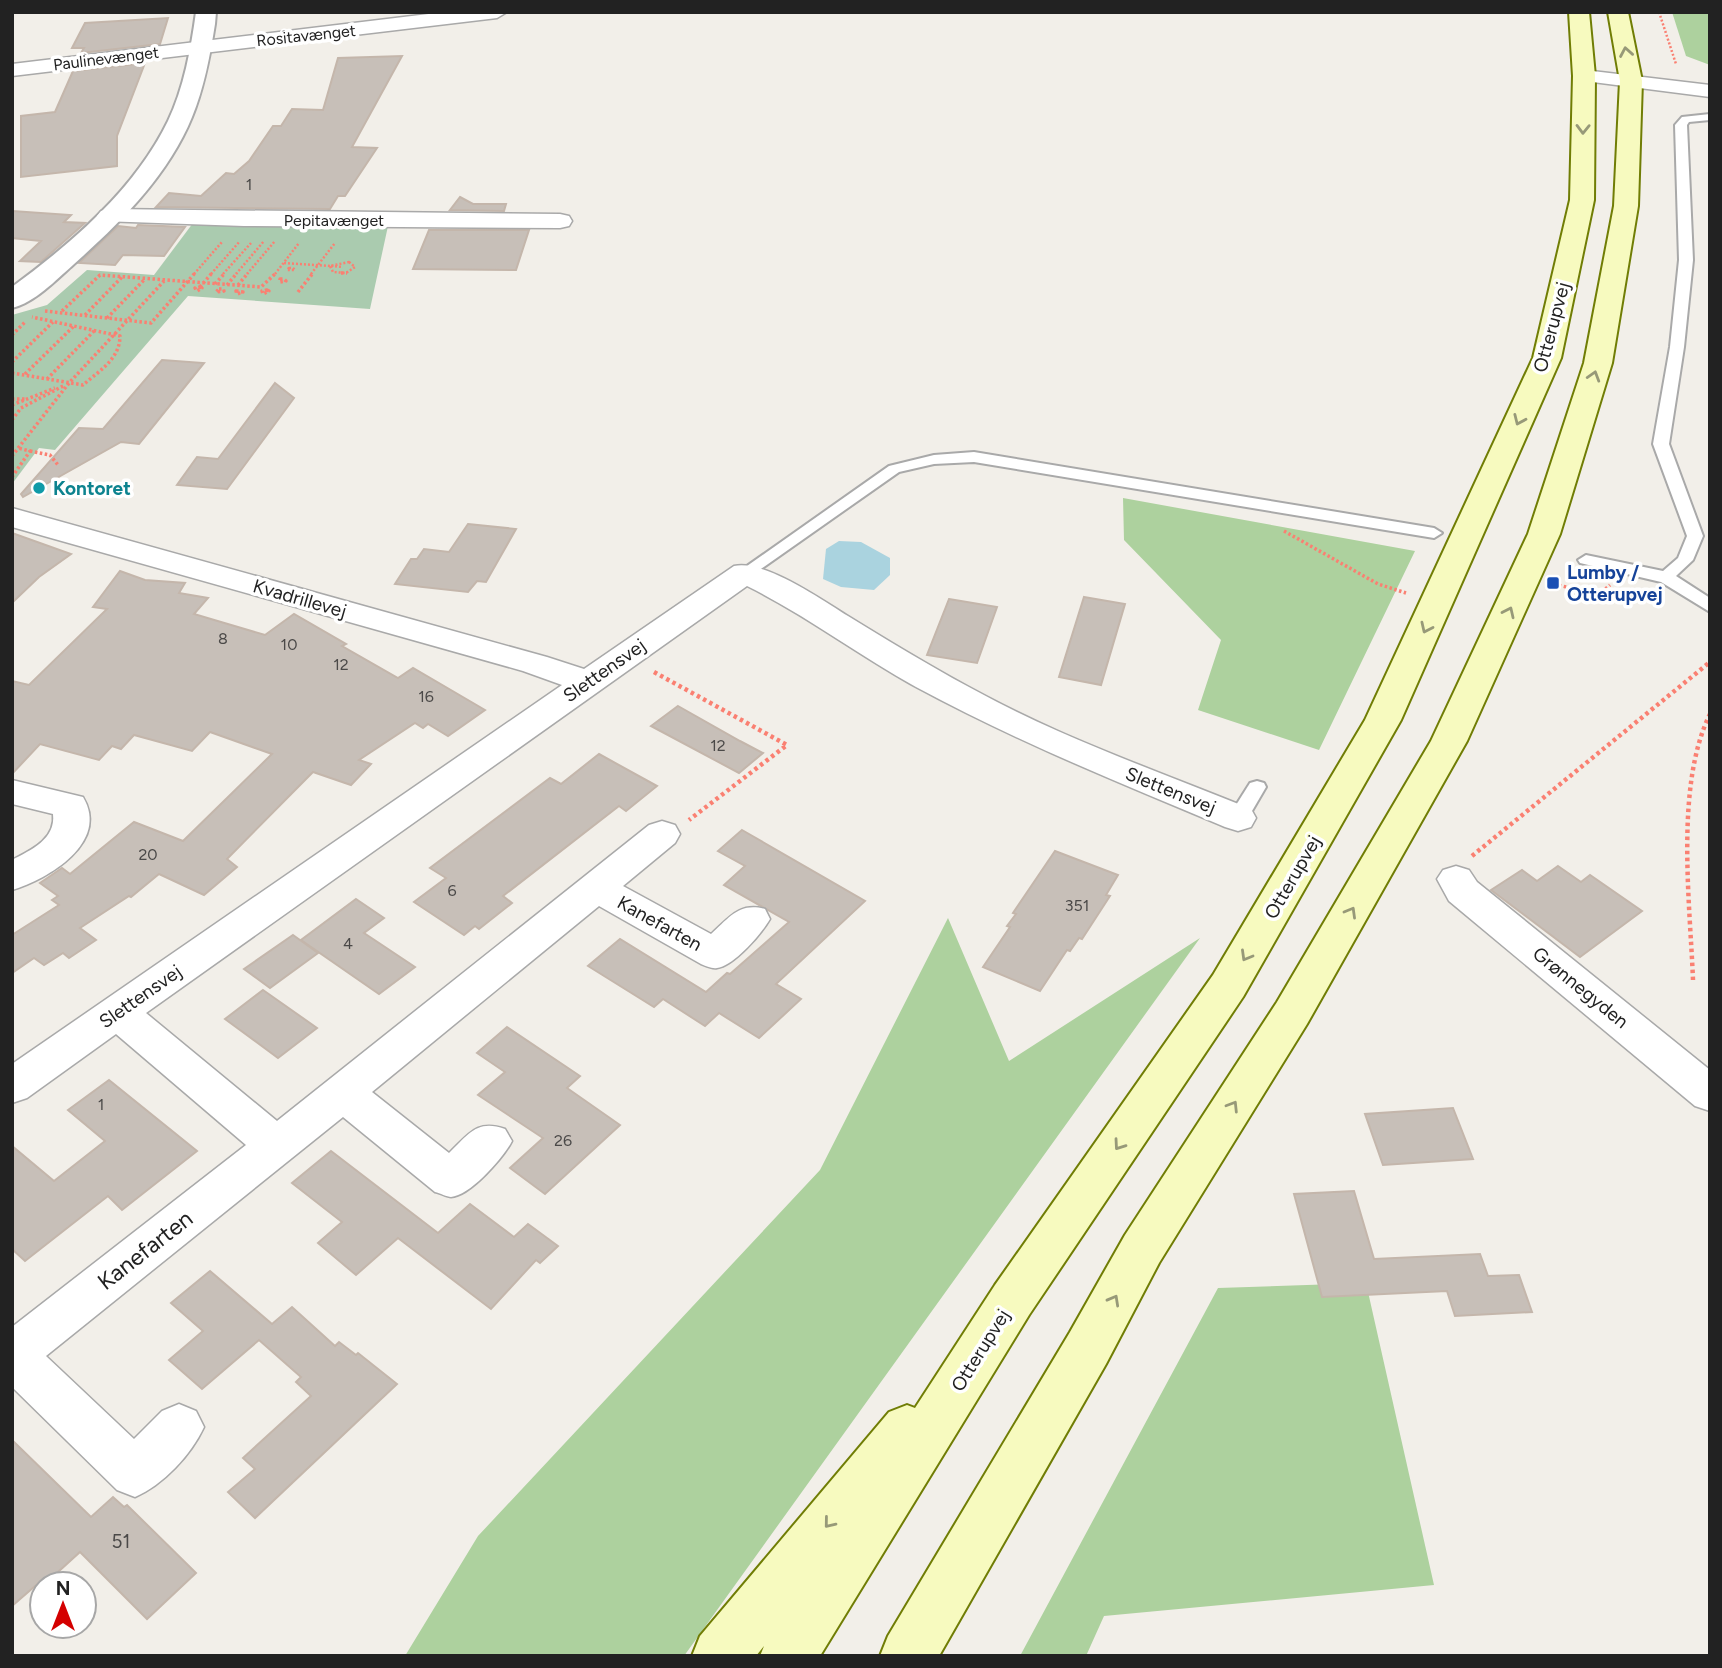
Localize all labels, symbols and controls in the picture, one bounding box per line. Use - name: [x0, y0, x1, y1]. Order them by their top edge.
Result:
- street label: Rositavænget: [255, 21, 357, 50]
- street label: Paulinevænget: [52, 43, 160, 74]
- one-way arrow: [1619, 46, 1634, 58]
- one-way arrow: [1575, 125, 1591, 135]
- house number: 1: [246, 175, 252, 194]
- street label: Pepitavænget: [284, 211, 384, 230]
- street label: Otterupvej: [1528, 279, 1575, 375]
- one-way arrow: [1586, 370, 1600, 382]
- one-way arrow: [1513, 413, 1527, 426]
- place label: Kontoret: [53, 477, 131, 500]
- marker: Kontoret: [31, 480, 47, 496]
- place label: Lumby / Otterupvej: [1567, 561, 1663, 606]
- street label: Kvadrillevej: [250, 574, 349, 623]
- marker: Lumby / Otterupvej: [1545, 575, 1561, 591]
- one-way arrow: [1500, 607, 1514, 619]
- one-way arrow: [1420, 621, 1434, 633]
- house number: 8: [218, 629, 228, 648]
- street label: Slettensvej: [559, 634, 650, 707]
- house number: 10: [281, 635, 297, 654]
- house number: 12: [333, 655, 349, 674]
- house number: 16: [418, 687, 434, 706]
- house number: 12: [710, 736, 726, 755]
- street label: Slettensvej: [1122, 762, 1219, 819]
- street label: Otterupvej: [1259, 831, 1326, 923]
- house number: 20: [138, 845, 158, 864]
- house number: 6: [447, 881, 457, 900]
- street label: Kanefarten: [613, 891, 706, 956]
- house number: 351: [1065, 896, 1089, 915]
- one-way arrow: [1343, 906, 1356, 919]
- house number: 4: [343, 934, 353, 953]
- street label: Grønnegyden: [1528, 942, 1633, 1033]
- one-way arrow: [1241, 948, 1254, 961]
- street label: Slettensvej: [95, 960, 186, 1033]
- house number: 1: [98, 1095, 104, 1114]
- one-way arrow: [1225, 1101, 1238, 1114]
- house number: 26: [554, 1131, 572, 1150]
- one-way arrow: [1115, 1137, 1127, 1150]
- street label: Kanefarten: [92, 1204, 198, 1296]
- one-way arrow: [1106, 1295, 1119, 1307]
- street label: Otterupvej: [946, 1305, 1015, 1396]
- one-way arrow: [825, 1515, 837, 1528]
- house number: 51: [112, 1530, 130, 1553]
- north arrow: [28, 1570, 98, 1640]
- text: N: [56, 1577, 70, 1600]

